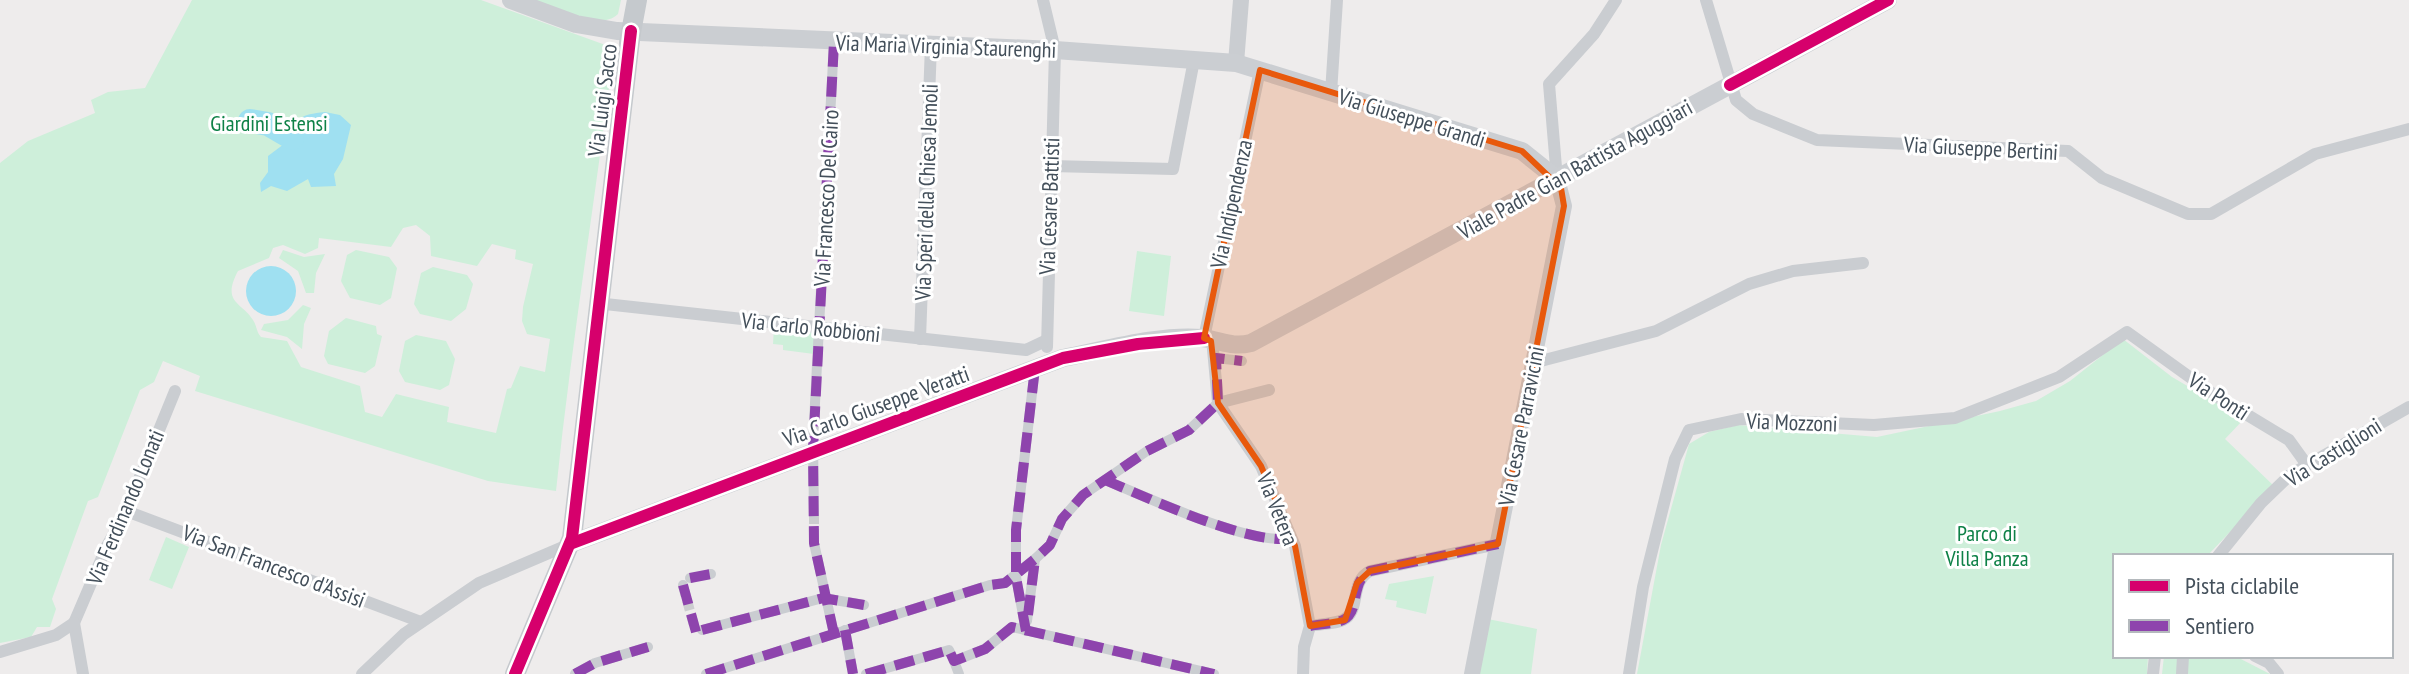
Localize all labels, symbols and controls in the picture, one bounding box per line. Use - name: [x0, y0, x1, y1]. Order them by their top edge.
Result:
- street label: Via Maria Virginia Staurenghi: [834, 28, 1057, 64]
- street label: Via Luigi Sacco: [581, 42, 623, 159]
- street label: Via Giuseppe Grandi: [1334, 82, 1489, 154]
- street label: Via Speri della Chiesa Jemoli: [908, 83, 944, 302]
- street label: Viale Padre Gian Battista Aguggiari: [1452, 93, 1697, 246]
- park label: Giardini Estensi: [210, 109, 328, 137]
- street label: Via Francesco Del Cairo: [807, 109, 845, 288]
- street label: Via Giuseppe Bertini: [1902, 130, 2059, 166]
- street label: Via Cesare Battisti: [1033, 137, 1065, 276]
- street label: Via Indipendenza: [1203, 137, 1258, 272]
- street label: Via Carlo Robbioni: [739, 306, 882, 348]
- street label: Via Cesare Parravicini: [1492, 344, 1550, 509]
- street label: Via Carlo Giuseppe Veratti: [778, 359, 973, 453]
- street label: Via Ponti: [2182, 365, 2255, 426]
- street label: Via Mozzoni: [1745, 406, 1838, 438]
- street label: Via Castiglioni: [2279, 411, 2386, 493]
- street label: Via Ferdinando Lonati: [79, 425, 170, 590]
- street label: Via Vetera: [1250, 468, 1305, 549]
- street label: Via San Francesco d'Assisi: [178, 518, 369, 614]
- park label: Parco di Villa Panza: [1944, 519, 2029, 572]
- legend: [2113, 554, 2393, 658]
- text: Pista ciclabile: [2185, 570, 2299, 601]
- text: Sentiero: [2185, 610, 2254, 641]

